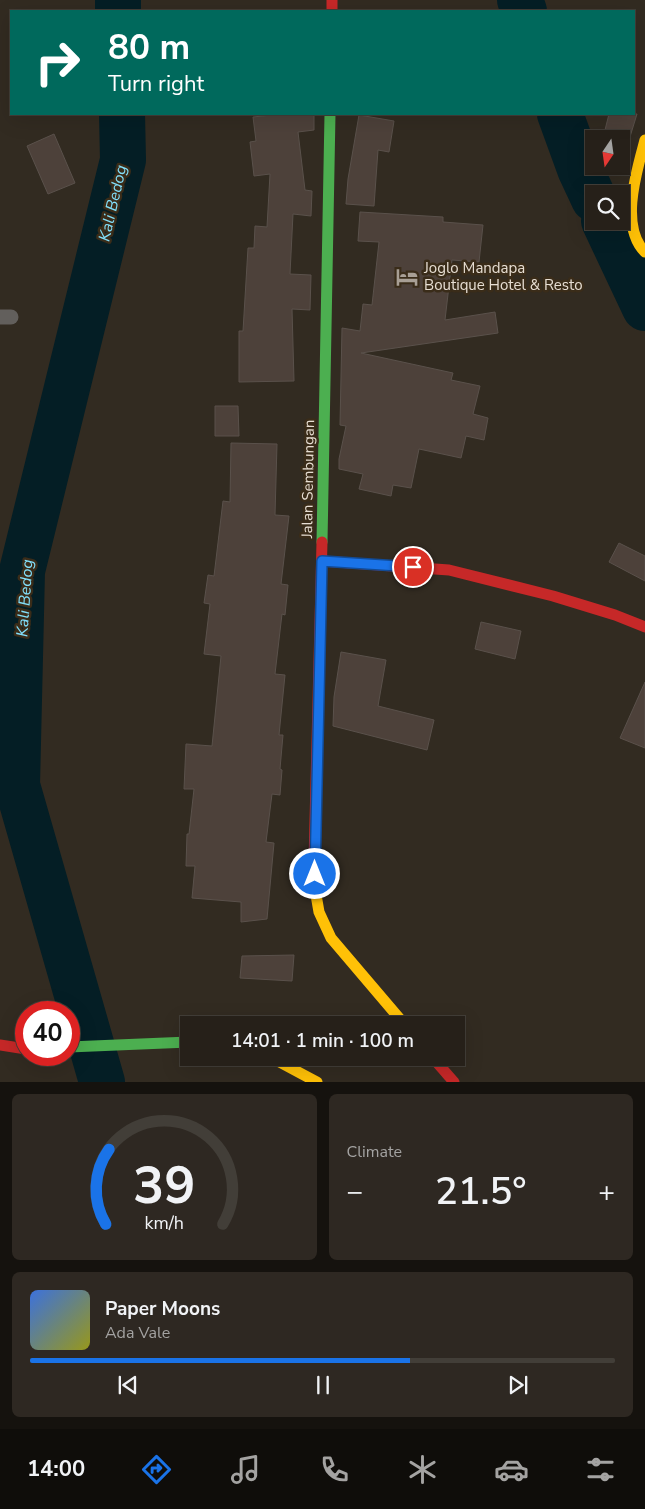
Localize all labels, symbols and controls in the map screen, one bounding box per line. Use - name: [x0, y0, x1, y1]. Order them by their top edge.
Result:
- text: 80 m: [108, 24, 190, 71]
- icon: right: [25, 30, 90, 95]
- text: Turn right: [108, 69, 204, 99]
- north arrow: [585, 130, 630, 175]
- map controls: [585, 130, 630, 230]
- water label: Kali Bedog: [93, 163, 132, 244]
- button: search: [585, 185, 630, 230]
- place label: Joglo Mandapa Boutique Hotel & Resto: [423, 258, 583, 295]
- hotel icon: Joglo Mandapa Boutique Hotel & Resto: [394, 264, 420, 290]
- street label: Jalan Sembungan: [297, 420, 319, 539]
- pin: [392, 546, 434, 588]
- icon: arrive: [399, 553, 427, 581]
- water label: Kali Bedog: [11, 558, 39, 638]
- position arrow: [288, 847, 340, 899]
- speed limit sign: 40: [15, 1001, 80, 1066]
- text: 14:01 · 1 min · 100 m: [231, 1028, 414, 1054]
- text: Climate: [347, 1141, 402, 1163]
- text: 39: [133, 1150, 195, 1221]
- text: 21.5°: [435, 1166, 527, 1217]
- text: −: [347, 1173, 363, 1211]
- text: +: [598, 1173, 615, 1211]
- text: km/h: [145, 1211, 184, 1235]
- text: Paper Moons: [105, 1296, 220, 1322]
- text: Ada Vale: [105, 1322, 170, 1344]
- icon: previous: [114, 1371, 142, 1399]
- icon: pause: [309, 1371, 337, 1399]
- icon: next: [504, 1371, 532, 1399]
- icon: directions: [139, 1452, 174, 1487]
- icon: music: [228, 1452, 263, 1487]
- icon: phone: [317, 1452, 352, 1487]
- icon: climate: [405, 1452, 440, 1487]
- icon: car: [494, 1452, 529, 1487]
- icon: filters: [583, 1452, 618, 1487]
- text: 14:00: [27, 1454, 85, 1484]

